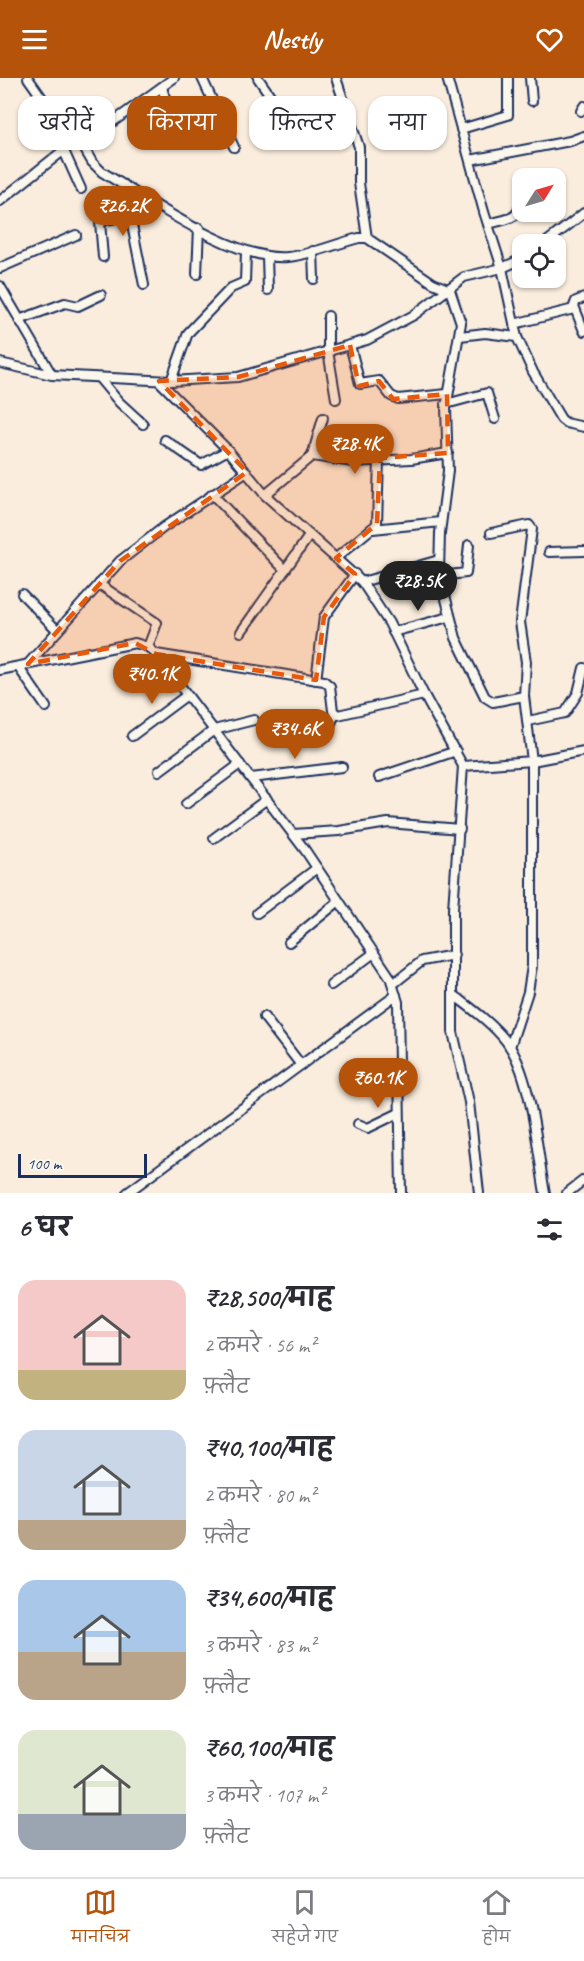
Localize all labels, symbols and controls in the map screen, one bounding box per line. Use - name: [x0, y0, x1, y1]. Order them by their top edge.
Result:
- text: Nestly: [263, 22, 321, 56]
- icon: menu: [18, 23, 51, 56]
- icon: heart: [533, 23, 566, 56]
- chip: खरीदें: [18, 96, 115, 150]
- chip: किराया: [127, 96, 237, 150]
- chip: फ़िल्टर: [249, 96, 356, 150]
- chip: नया: [368, 96, 447, 150]
- north arrow: [512, 168, 566, 222]
- map controls: [512, 168, 566, 288]
- pin: ₹26.2K: [74, 186, 172, 237]
- text: ₹26.2K: [98, 193, 148, 218]
- button: locate: [512, 234, 566, 288]
- pin: ₹28.4K: [306, 424, 404, 475]
- text: ₹28.4K: [330, 431, 380, 456]
- pin: ₹28.5K: [369, 561, 467, 612]
- text: ₹28.5K: [393, 568, 443, 593]
- pin: ₹40.1K: [103, 654, 201, 705]
- text: ₹40.1K: [127, 661, 177, 686]
- pin: ₹34.6K: [246, 709, 344, 760]
- text: ₹34.6K: [270, 716, 320, 741]
- pin: ₹60.1K: [329, 1058, 427, 1109]
- text: ₹60.1K: [353, 1065, 403, 1090]
- scale bar: [18, 1151, 147, 1178]
- text: 100 m: [27, 1154, 61, 1174]
- text: 6 घर: [18, 1211, 71, 1244]
- icon: filters: [533, 1213, 566, 1246]
- text: ₹28,500/माह: [204, 1281, 333, 1314]
- icon: home: [66, 1304, 138, 1376]
- text: 2 कमरे · 56 m²: [204, 1333, 315, 1358]
- text: फ़्लैट: [204, 1374, 250, 1399]
- text: ₹40,100/माह: [204, 1431, 334, 1464]
- icon: home: [66, 1454, 138, 1526]
- text: 2 कमरे · 80 m²: [204, 1483, 315, 1508]
- text: फ़्लैट: [204, 1524, 250, 1549]
- text: ₹34,600/माह: [204, 1581, 334, 1614]
- icon: home: [66, 1604, 138, 1676]
- text: 3 कमरे · 83 m²: [204, 1633, 315, 1658]
- text: फ़्लैट: [204, 1674, 250, 1699]
- text: ₹60,100/माह: [204, 1731, 334, 1764]
- icon: home: [66, 1754, 138, 1826]
- text: 3 कमरे · 107 m²: [204, 1783, 324, 1808]
- text: फ़्लैट: [204, 1824, 250, 1849]
- tab: मानचित्र: [71, 1886, 130, 1954]
- tab: सहेजे गए: [272, 1886, 338, 1954]
- tab: होम: [480, 1886, 513, 1954]

